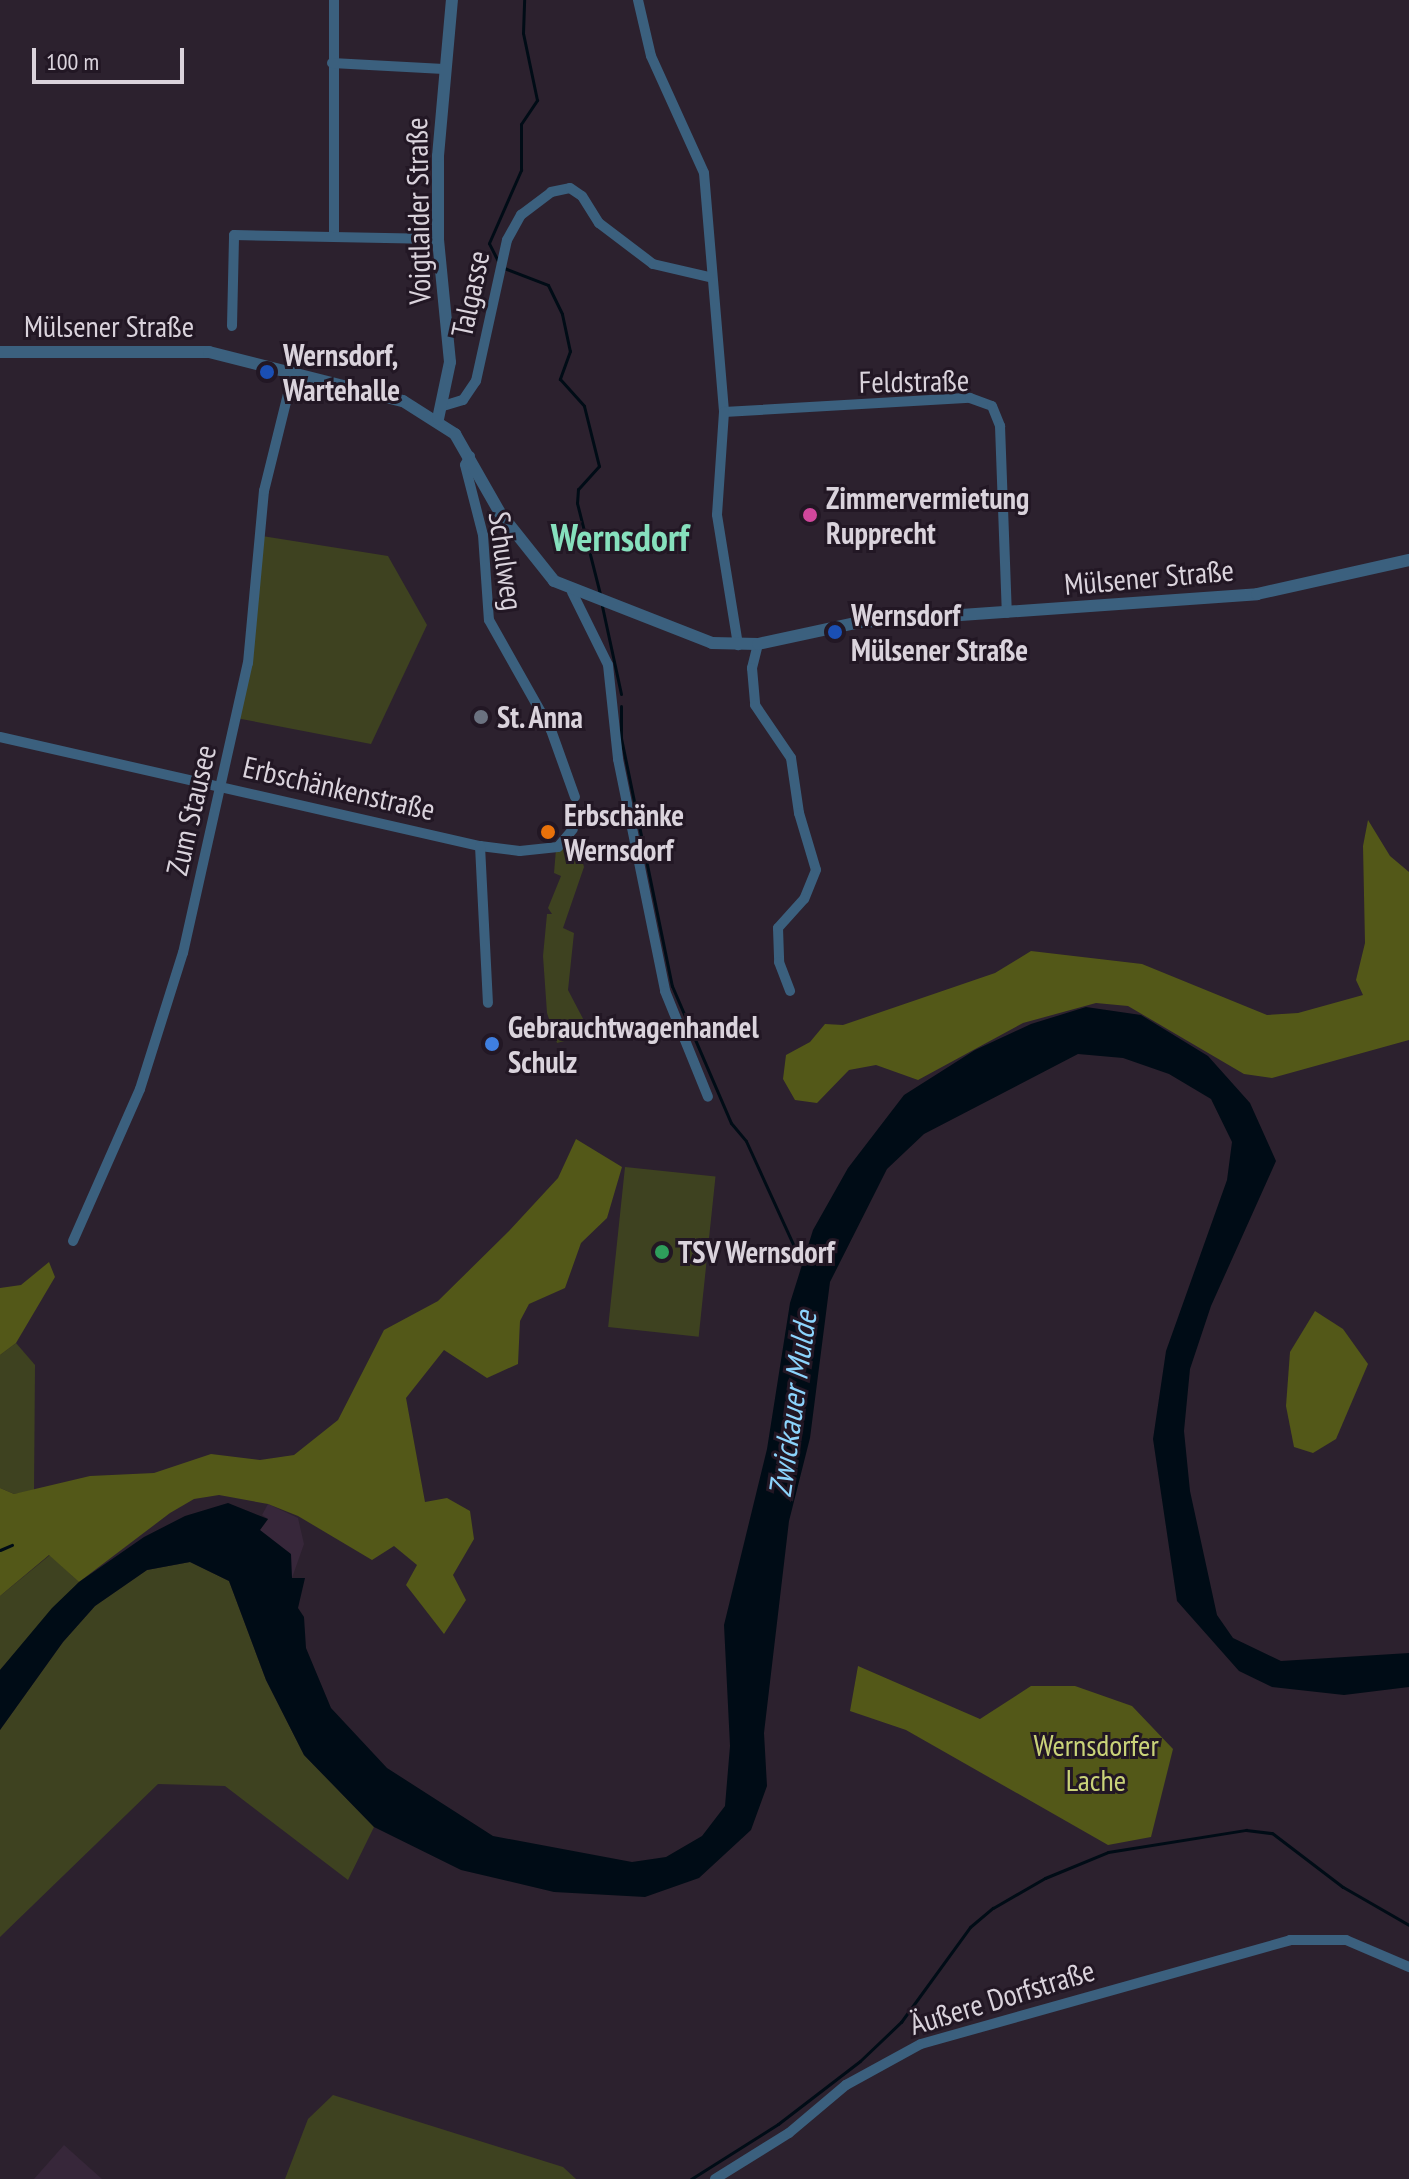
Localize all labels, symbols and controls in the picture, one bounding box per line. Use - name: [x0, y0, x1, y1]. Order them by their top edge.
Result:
- scale bar: [36, 32, 188, 82]
- text: 100 m: [46, 46, 99, 77]
- street label: Voigtlaider Straße: [398, 117, 438, 305]
- street label: Talgasse: [443, 247, 497, 341]
- street label: Mülsener Straße: [24, 308, 194, 344]
- place label: Wernsdorf, Wartehalle: [283, 337, 400, 408]
- street label: Feldstraße: [858, 362, 970, 400]
- marker: Wernsdorf, Wartehalle: [258, 363, 276, 381]
- place label: Zimmervermietung Rupprecht: [826, 480, 1029, 550]
- marker: Zimmervermietung Rupprecht: [801, 506, 819, 524]
- street label: Schulweg: [481, 509, 531, 613]
- district label: Wernsdorf: [551, 514, 689, 560]
- street label: Mülsener Straße: [1063, 552, 1235, 602]
- place label: Wernsdorf Mülsener Straße: [851, 597, 1028, 668]
- marker: Wernsdorf Mülsener Straße: [826, 623, 844, 641]
- place label: St. Anna: [497, 699, 586, 735]
- marker: St. Anna: [472, 708, 490, 726]
- street label: Zum Stausee: [159, 741, 223, 879]
- street label: Erbschänkenstraße: [240, 748, 438, 828]
- place label: Erbschänke Wernsdorf: [564, 797, 684, 868]
- marker: Erbschänke Wernsdorf: [539, 823, 557, 841]
- place label: Gebrauchtwagenhandel Schulz: [508, 1009, 759, 1080]
- marker: Gebrauchtwagenhandel Schulz: [483, 1035, 501, 1053]
- place label: TSV Wernsdorf: [678, 1234, 836, 1270]
- marker: TSV Wernsdorf: [653, 1243, 671, 1261]
- water label: Zwickauer Mulde: [760, 1309, 824, 1499]
- park label: Wernsdorfer Lache: [1033, 1727, 1159, 1798]
- street label: Äußere Dorfstraße: [905, 1952, 1099, 2042]

